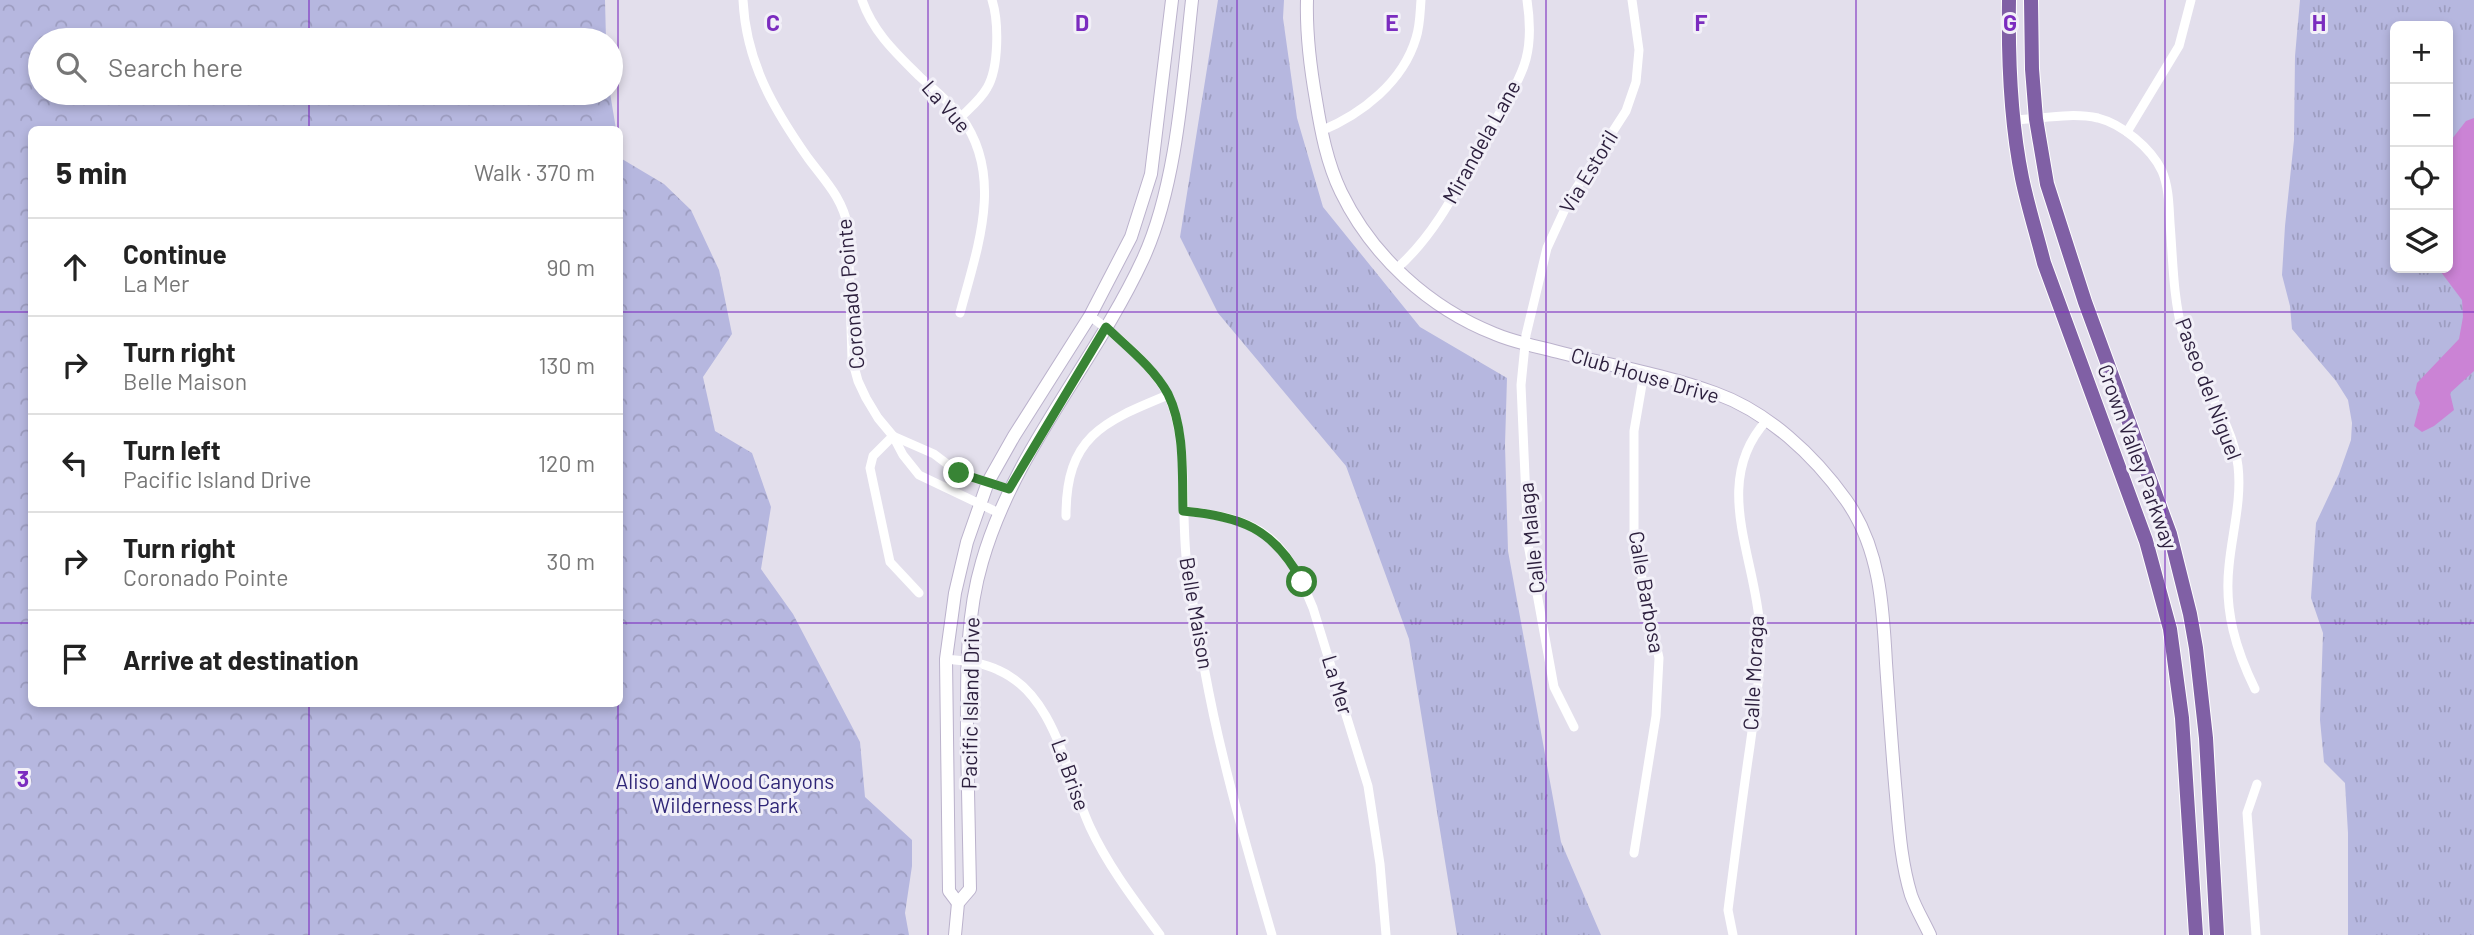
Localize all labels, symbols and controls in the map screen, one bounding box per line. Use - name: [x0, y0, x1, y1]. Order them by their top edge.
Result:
- text: C: [766, 8, 780, 36]
- text: D: [1075, 8, 1089, 36]
- text: E: [1385, 8, 1399, 36]
- text: F: [1695, 8, 1708, 36]
- text: G: [2003, 8, 2017, 36]
- text: H: [2312, 8, 2326, 36]
- map controls: [2390, 21, 2453, 273]
- button: +: [2390, 21, 2453, 84]
- search box: [28, 28, 623, 105]
- icon: search: [52, 48, 90, 86]
- text: Search here: [108, 51, 243, 82]
- street label: La Vue: [918, 75, 977, 137]
- street label: Mirandela Lane: [1436, 75, 1525, 207]
- button: −: [2390, 84, 2453, 147]
- street label: Via Estoril: [1553, 125, 1622, 217]
- button: locate: [2390, 147, 2453, 210]
- text: 5 min: [56, 154, 127, 190]
- text: Walk · 370 m: [474, 158, 595, 186]
- button: layers: [2390, 210, 2453, 273]
- street label: Coronado Pointe: [830, 218, 869, 370]
- text: Continue: [123, 238, 227, 269]
- icon: ahead: [56, 248, 94, 286]
- text: 90 m: [546, 253, 595, 281]
- text: La Mer: [123, 269, 190, 297]
- street label: Paseo del Niguel: [2171, 314, 2248, 463]
- text: Turn right: [123, 336, 236, 367]
- street label: Club House Drive: [1568, 341, 1723, 408]
- icon: right: [56, 346, 94, 384]
- text: 130 m: [538, 351, 595, 379]
- street label: Crown Valley Parkway: [2093, 361, 2184, 553]
- text: Belle Maison: [123, 367, 247, 395]
- text: Turn left: [123, 434, 221, 465]
- icon: left: [56, 444, 94, 482]
- text: 120 m: [538, 449, 595, 477]
- route end: [943, 457, 974, 488]
- text: Pacific Island Drive: [123, 465, 311, 493]
- street label: Calle Malaga: [1512, 481, 1549, 595]
- street label: Calle Barbosa: [1624, 529, 1671, 655]
- text: Turn right: [123, 532, 236, 563]
- icon: right: [56, 542, 94, 580]
- text: 30 m: [547, 547, 595, 575]
- street label: Belle Maison: [1175, 555, 1220, 671]
- text: Coronado Pointe: [123, 563, 288, 591]
- route start: [1286, 566, 1317, 597]
- street label: Calle Moraga: [1737, 615, 1768, 731]
- street label: Pacific Island Drive: [956, 617, 983, 789]
- icon: arrive: [56, 640, 94, 678]
- text: Arrive at destination: [123, 644, 359, 675]
- street label: La Mer: [1318, 652, 1359, 718]
- street label: La Brise: [1047, 735, 1096, 814]
- text: 3: [17, 764, 29, 792]
- park label: Aliso and Wood Canyons Wilderness Park: [616, 768, 834, 817]

